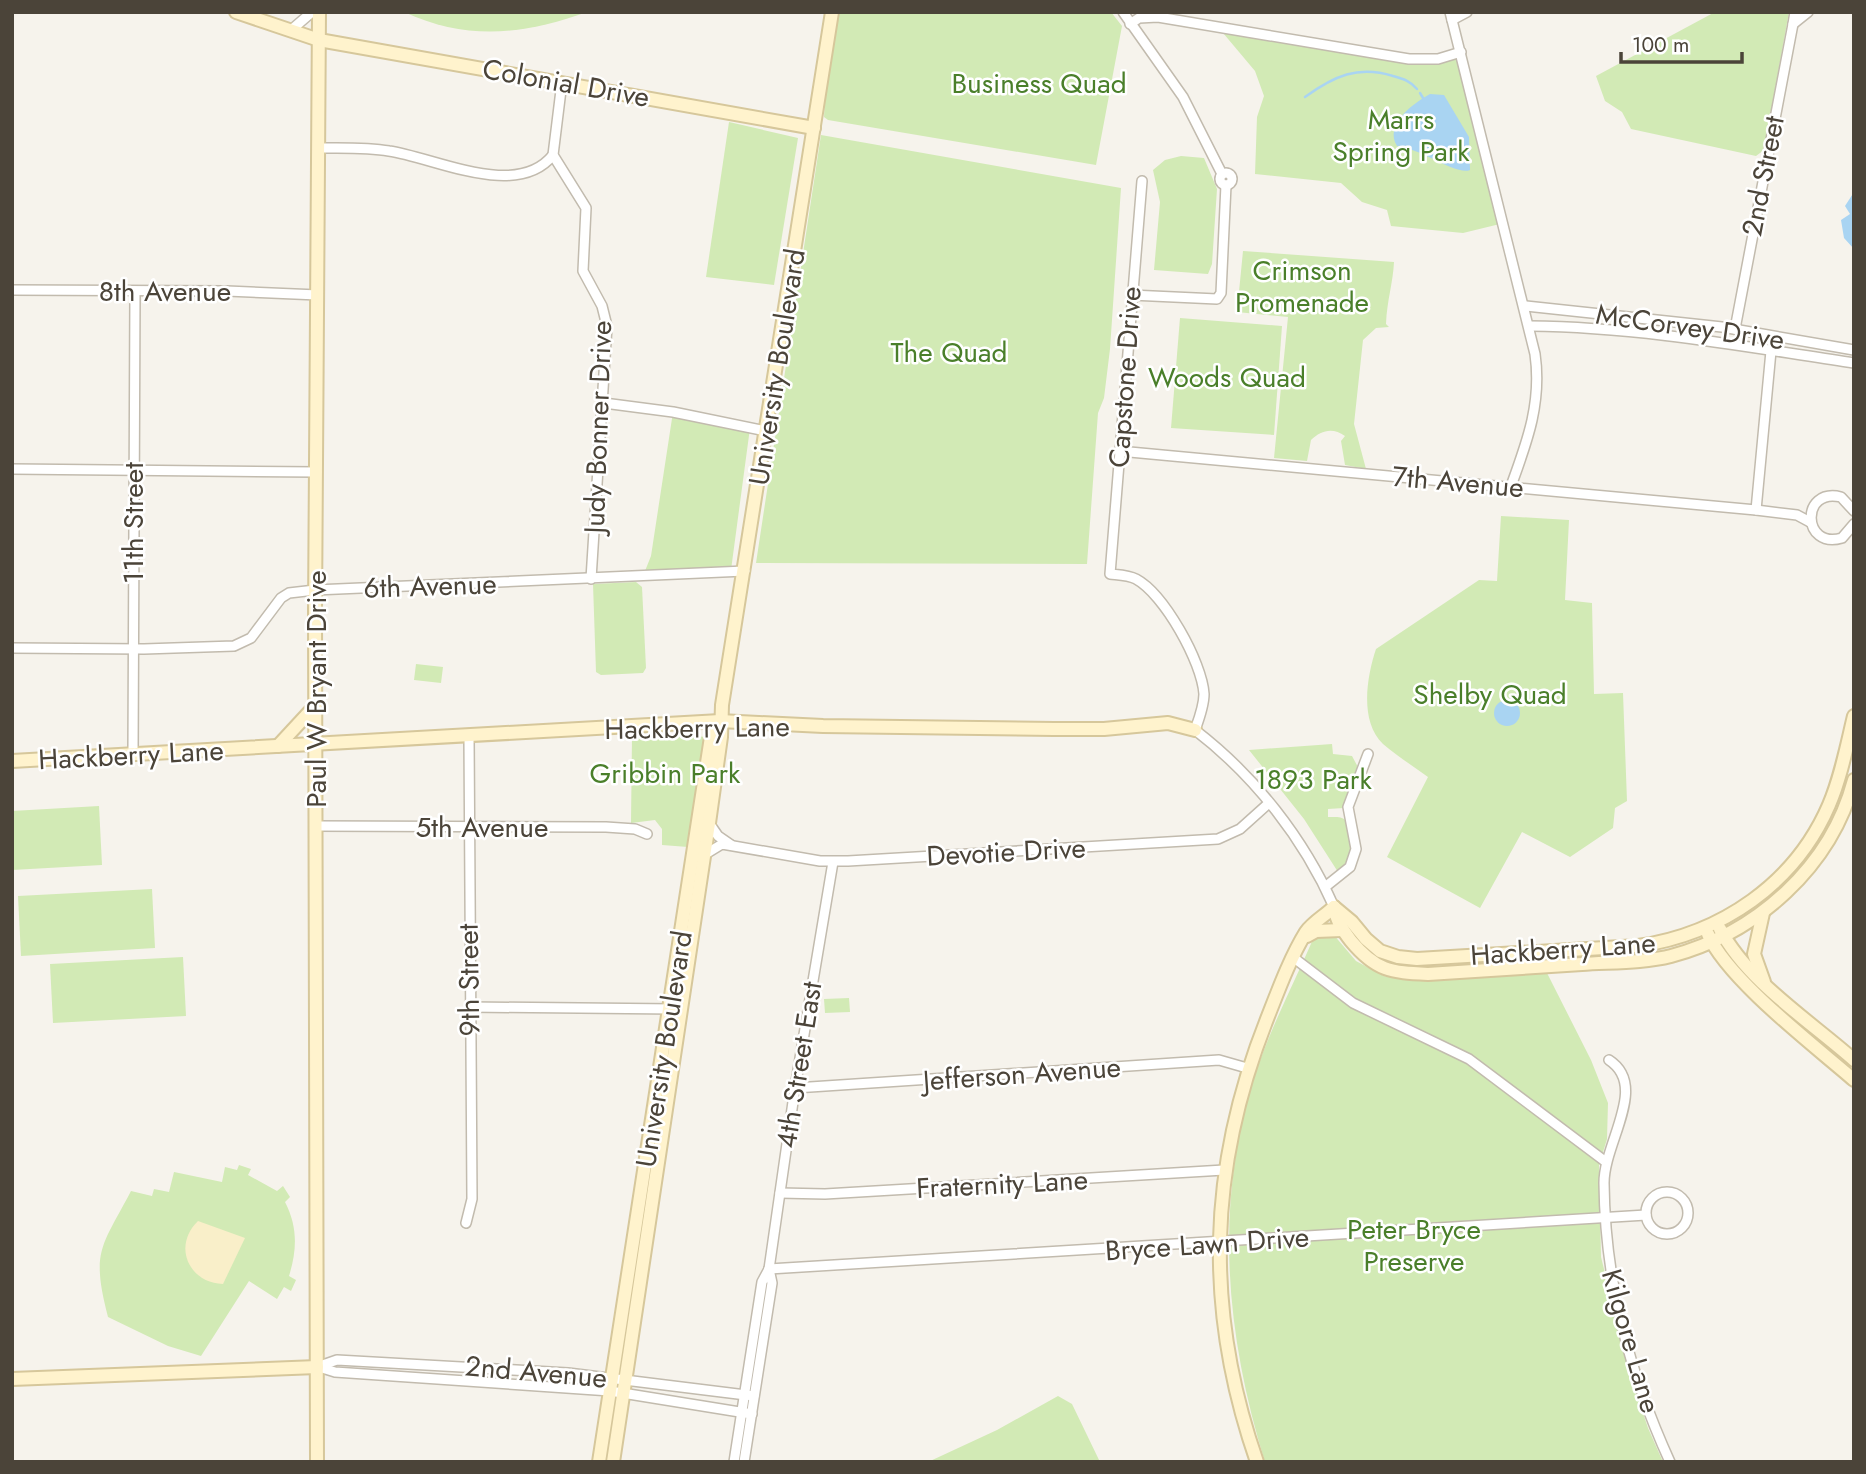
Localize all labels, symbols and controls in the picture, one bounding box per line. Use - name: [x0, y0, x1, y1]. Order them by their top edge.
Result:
- scale bar: [1621, 21, 1742, 65]
- text: 100 m: [1632, 30, 1689, 60]
- street label: Colonial Drive: [479, 48, 653, 118]
- park label: Business Quad: [951, 63, 1127, 104]
- park label: Marrs Spring Park: [1332, 99, 1470, 172]
- street label: 2nd Street: [1731, 112, 1795, 240]
- street label: University Boulevard: [738, 246, 816, 488]
- park label: Crimson Promenade: [1235, 250, 1369, 323]
- street label: 8th Avenue: [99, 271, 231, 312]
- street label: Capstone Drive: [1098, 285, 1152, 469]
- street label: McCorvey Drive: [1593, 293, 1787, 361]
- street label: Judy Bonner Drive: [574, 320, 622, 538]
- park label: The Quad: [891, 332, 1007, 373]
- park label: Woods Quad: [1148, 357, 1306, 398]
- street label: 7th Avenue: [1391, 456, 1525, 508]
- street label: 11th Street: [113, 462, 154, 584]
- street label: 6th Avenue: [363, 563, 497, 609]
- street label: Paul W Bryant Drive: [296, 570, 337, 808]
- park label: Shelby Quad: [1413, 674, 1567, 715]
- street label: Hackberry Lane: [604, 706, 790, 750]
- street label: Hackberry Lane: [37, 730, 225, 780]
- park label: Gribbin Park: [590, 753, 741, 794]
- park label: 1893 Park: [1254, 759, 1372, 800]
- street label: 5th Avenue: [416, 807, 548, 848]
- street label: Devotie Drive: [925, 827, 1087, 877]
- street label: Hackberry Lane: [1469, 922, 1657, 976]
- street label: 9th Street: [448, 923, 490, 1037]
- street label: University Boulevard: [625, 928, 703, 1170]
- street label: 4th Street East: [766, 978, 832, 1151]
- street label: Jefferson Avenue: [918, 1047, 1122, 1102]
- street label: Fraternity Lane: [915, 1159, 1089, 1209]
- park label: Peter Bryce Preserve: [1347, 1209, 1481, 1282]
- street label: Bryce Lawn Drive: [1104, 1216, 1310, 1272]
- street label: Kilgore Lane: [1591, 1264, 1671, 1418]
- street label: 2nd Avenue: [463, 1345, 609, 1399]

